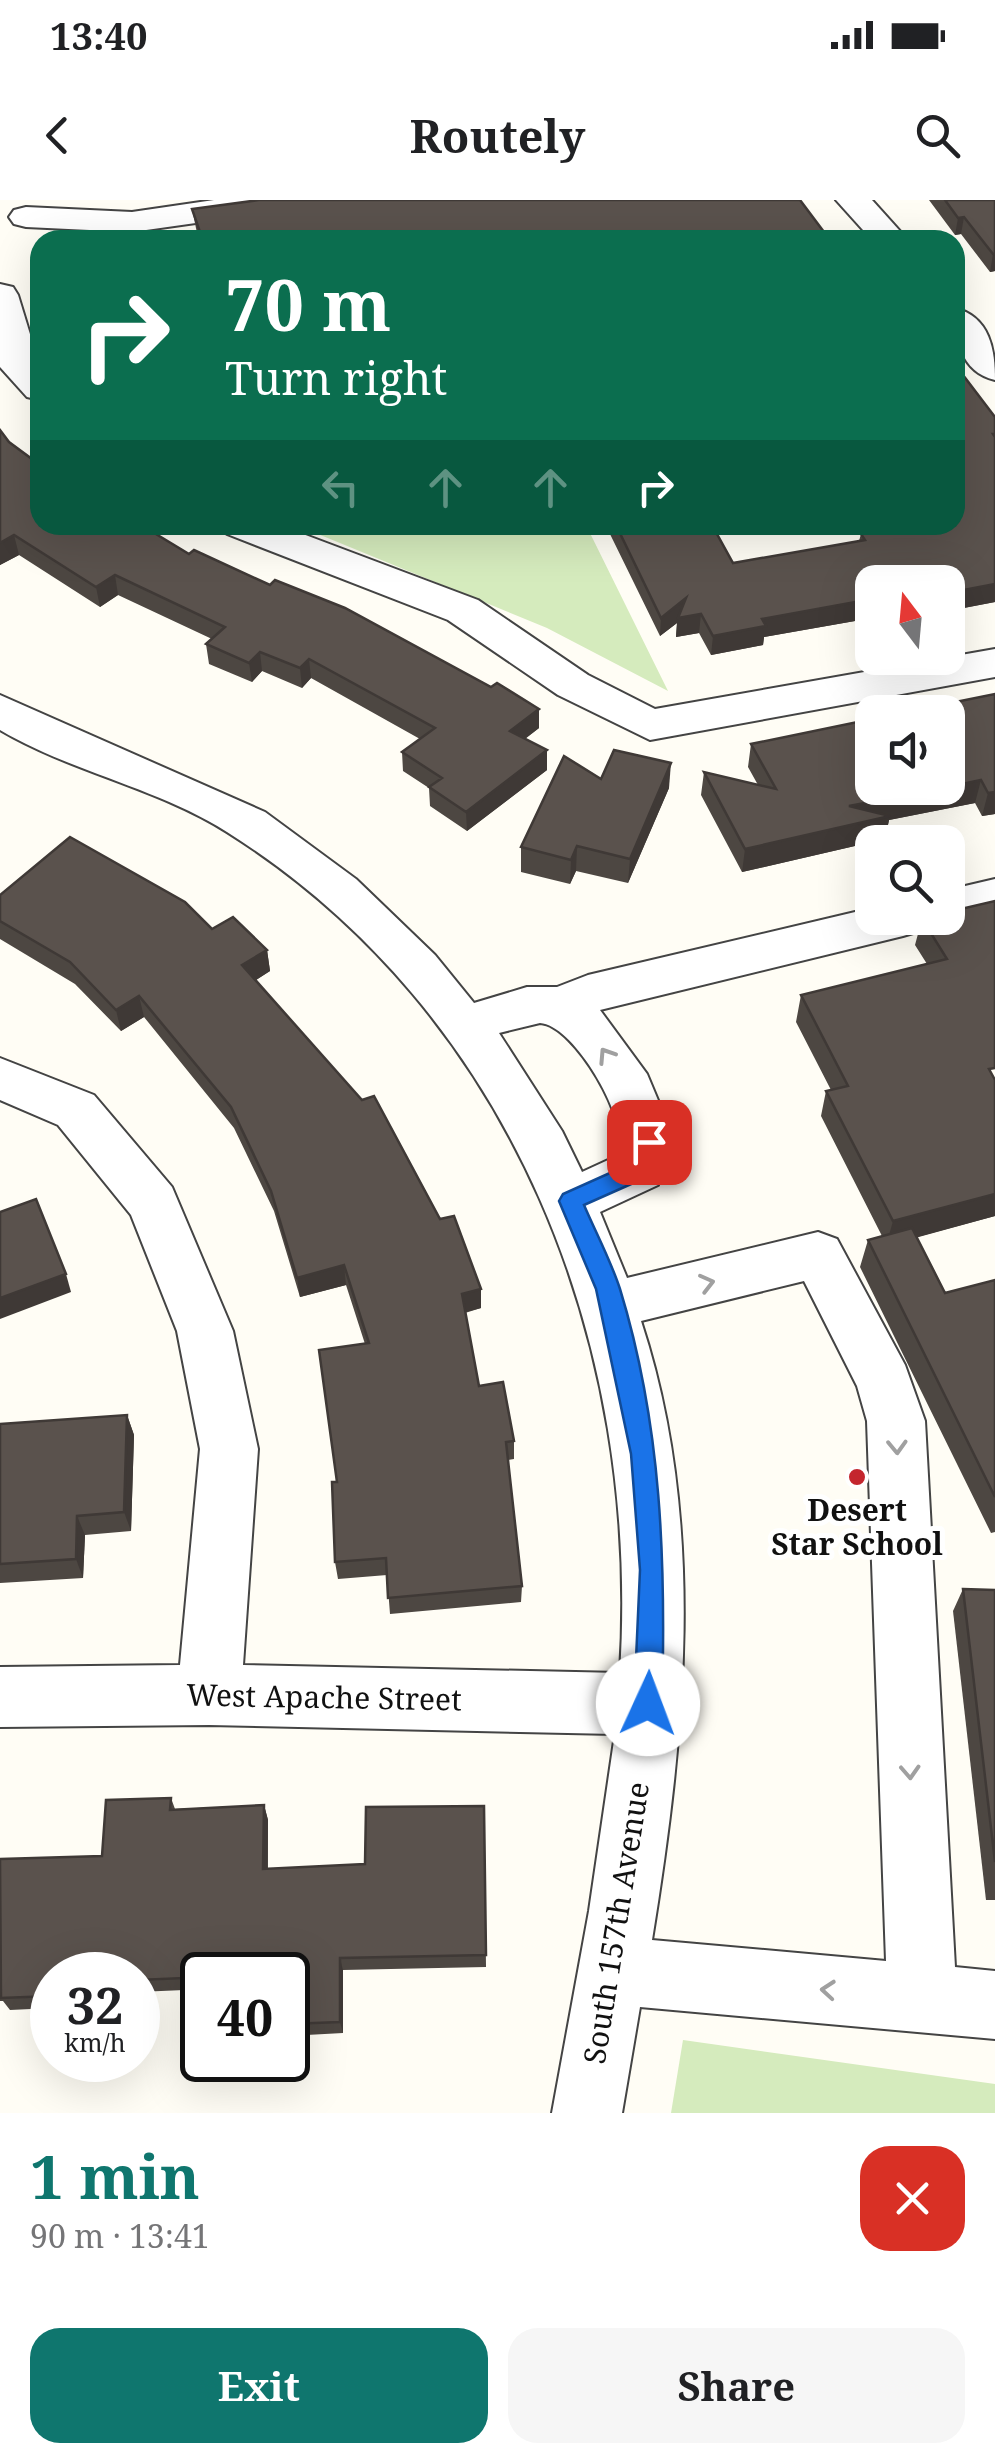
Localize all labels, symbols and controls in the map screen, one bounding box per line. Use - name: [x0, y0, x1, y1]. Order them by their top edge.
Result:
- text: 13:40: [50, 9, 147, 61]
- text: Routely: [410, 105, 585, 166]
- icon: back: [30, 108, 85, 163]
- icon: search: [910, 108, 965, 163]
- text: 70 m: [225, 256, 391, 352]
- icon: right: [60, 270, 190, 400]
- text: Turn right: [225, 347, 447, 408]
- icon: left: [313, 460, 368, 515]
- icon: ahead: [418, 460, 473, 515]
- icon: ahead: [523, 460, 578, 515]
- icon: right: [628, 460, 683, 515]
- north arrow: [855, 565, 965, 675]
- map controls: [855, 565, 965, 935]
- button: sound: [855, 695, 965, 805]
- button: search: [855, 825, 965, 935]
- one-way arrow: [600, 1048, 618, 1067]
- pin: [607, 1100, 692, 1185]
- icon: arrive: [622, 1115, 677, 1170]
- one-way arrow: [698, 1274, 715, 1295]
- one-way arrow: [887, 1440, 908, 1456]
- marker: Desert Star School: [846, 1466, 868, 1488]
- place label: Desert Star School: [771, 1489, 943, 1564]
- position arrow: [596, 1652, 700, 1756]
- street label: West Apache Street: [186, 1674, 462, 1719]
- one-way arrow: [899, 1765, 920, 1781]
- street label: South 157th Avenue: [573, 1779, 658, 2067]
- speed limit sign: 40: [180, 1952, 310, 2082]
- text: 32: [67, 1971, 123, 2039]
- one-way arrow: [820, 1980, 836, 2002]
- text: km/h: [64, 2025, 126, 2059]
- text: 1 min: [30, 2135, 200, 2217]
- button: close: [860, 2146, 965, 2251]
- text: 90 m · 13:41: [30, 2214, 210, 2257]
- button: Exit: [30, 2328, 488, 2443]
- button: Share: [508, 2328, 965, 2443]

